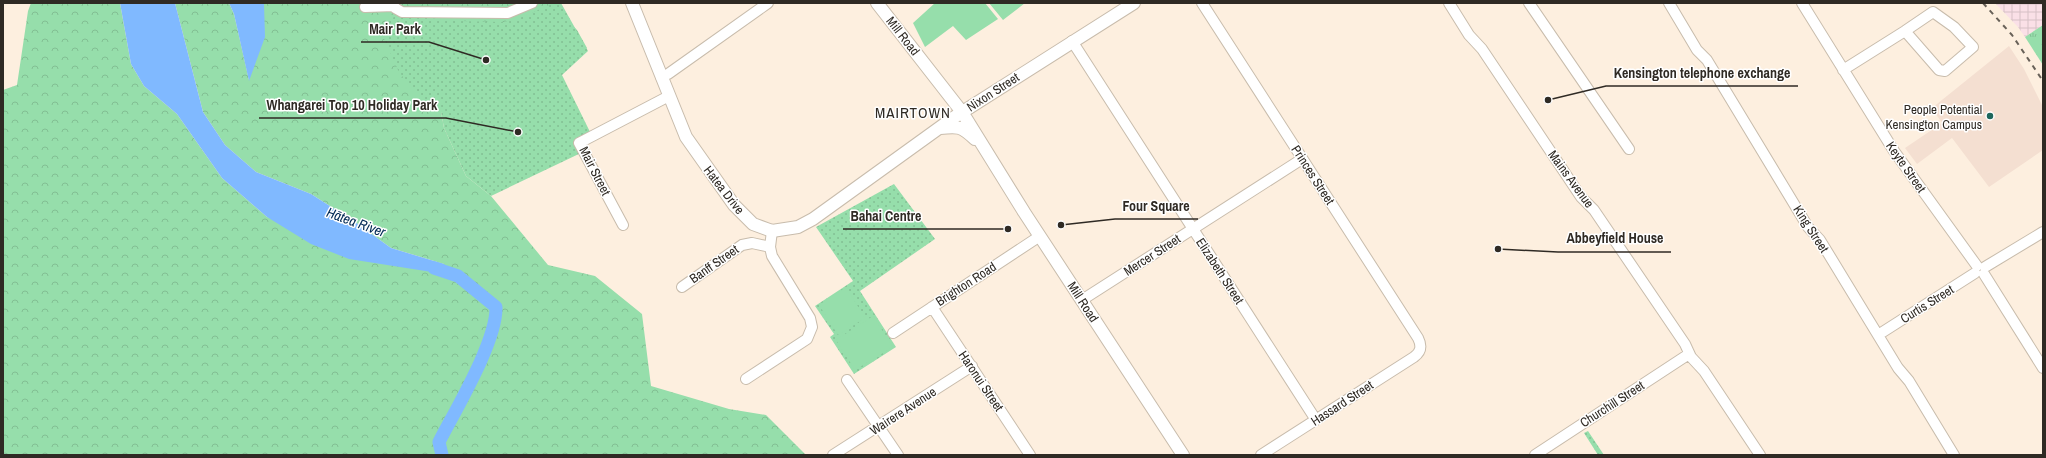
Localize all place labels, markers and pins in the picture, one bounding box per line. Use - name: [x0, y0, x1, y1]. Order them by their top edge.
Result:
- callout: Mair Park: [361, 16, 429, 42]
- callout: Kensington telephone exchange: [1606, 60, 1798, 86]
- callout: Whangarei Top 10 Holiday Park: [259, 92, 446, 118]
- place label: People Potential Kensington Campus: [1885, 101, 1982, 133]
- marker: People Potential Kensington Campus: [1985, 111, 1995, 121]
- callout: Four Square: [1115, 193, 1198, 219]
- callout: Bahai Centre: [843, 203, 929, 229]
- callout: Abbeyfield House: [1558, 226, 1671, 252]

